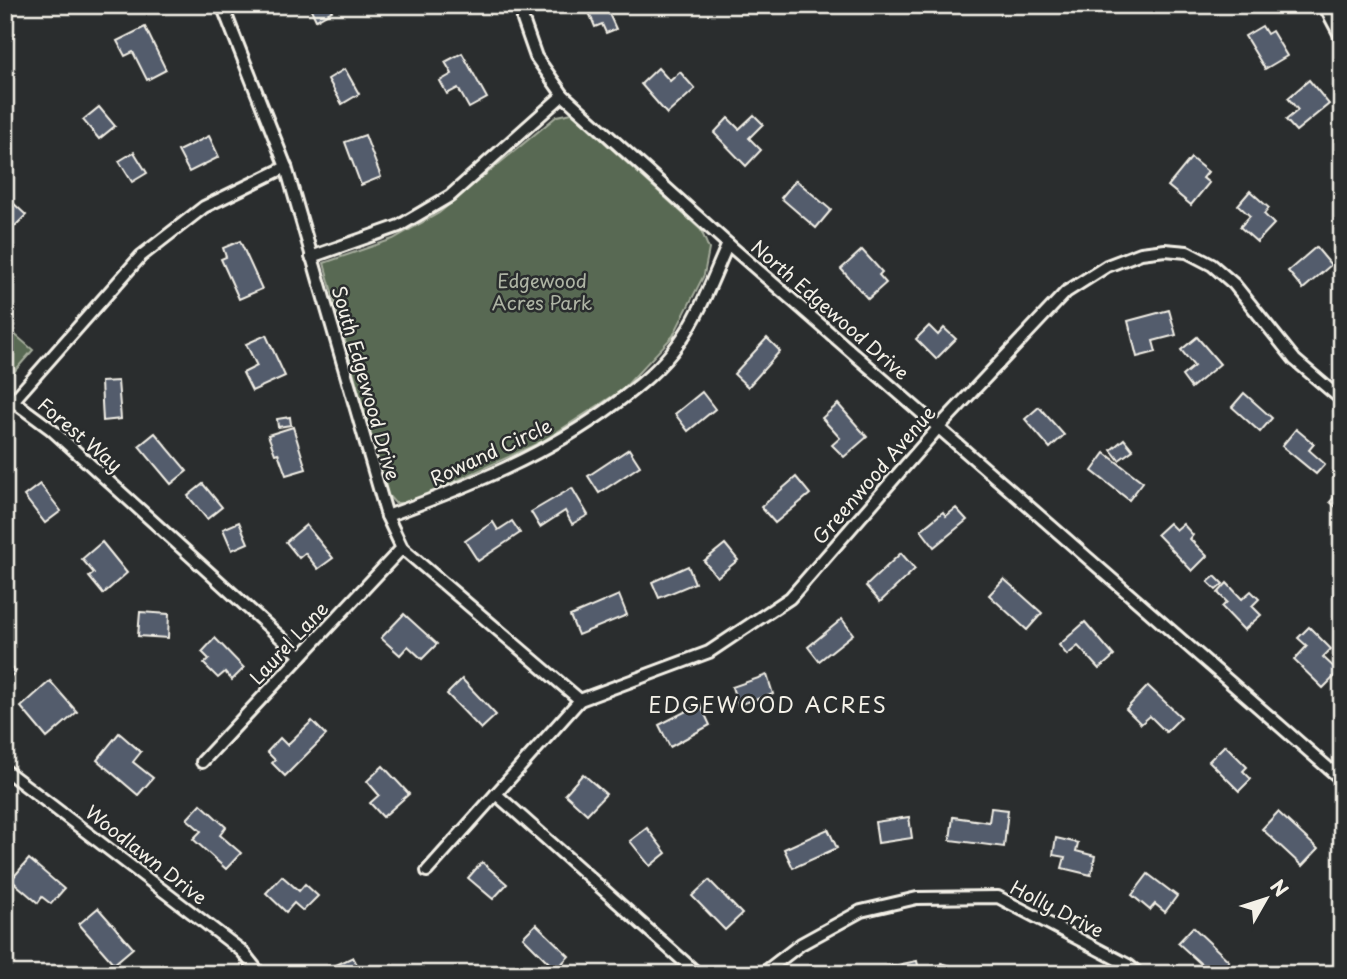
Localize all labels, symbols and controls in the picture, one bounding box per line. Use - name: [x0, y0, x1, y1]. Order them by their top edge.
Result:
- street label: North Edgewood Drive: [746, 233, 916, 386]
- park label: Edgewood Acres Park: [492, 266, 593, 316]
- street label: South Edgewood Drive: [326, 282, 408, 483]
- street label: Forest Way: [32, 390, 129, 478]
- street label: Greenwood Avenue: [805, 399, 941, 550]
- street label: Rowand Circle: [425, 411, 556, 492]
- street label: Laurel Lane: [242, 594, 334, 690]
- district label: EDGEWOOD ACRES: [648, 688, 888, 720]
- street label: Woodlawn Drive: [80, 798, 213, 911]
- north arrow: [1232, 864, 1302, 934]
- street label: Holly Drive: [1006, 873, 1109, 944]
- text: N: [1264, 873, 1296, 902]

